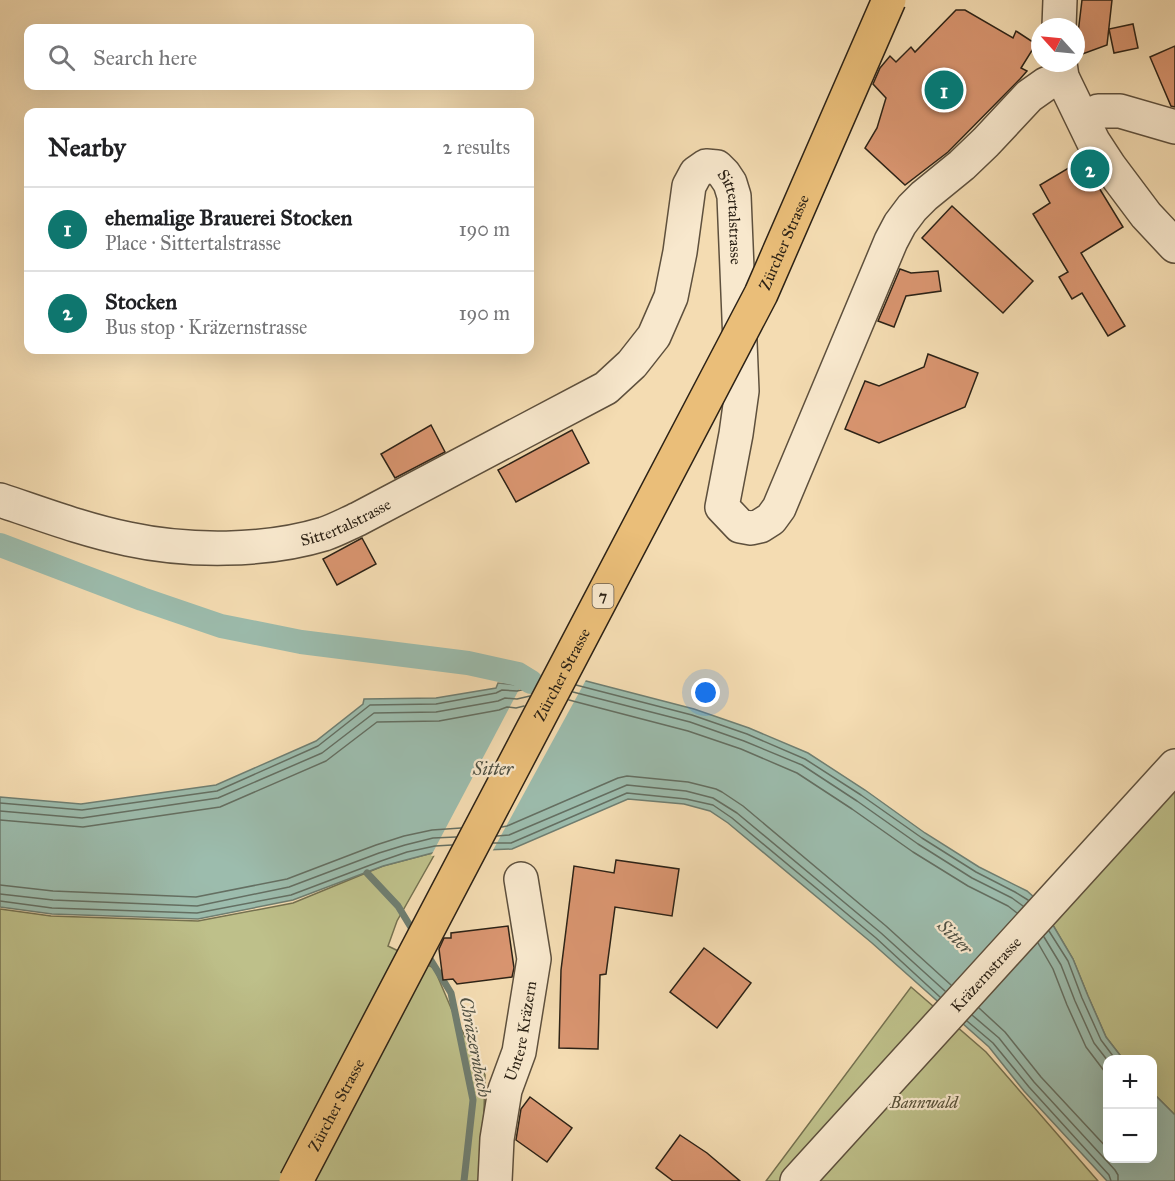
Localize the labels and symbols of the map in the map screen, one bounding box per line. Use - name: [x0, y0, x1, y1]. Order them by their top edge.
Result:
- north arrow: [1031, 18, 1085, 72]
- pin: 1: [924, 68, 964, 112]
- pin: 2: [1070, 146, 1110, 192]
- street label: Sittertalstrasse: [714, 165, 746, 265]
- street label: Zürcher Strasse: [754, 191, 813, 293]
- street label: Sittertalstrasse: [298, 494, 394, 549]
- road number: 7: [592, 584, 614, 608]
- street label: Zürcher Strasse: [529, 624, 594, 724]
- your location: [691, 678, 720, 707]
- water label: Sitter: [472, 758, 515, 780]
- water label: Sitter: [932, 914, 978, 960]
- street label: Kräzernstrasse: [946, 932, 1025, 1016]
- street label: Untere Kräzern: [500, 979, 540, 1084]
- water label: Chräzernbach: [454, 995, 496, 1099]
- street label: Zürcher Strasse: [304, 1055, 368, 1154]
- park label: Bannwald: [889, 1093, 960, 1112]

